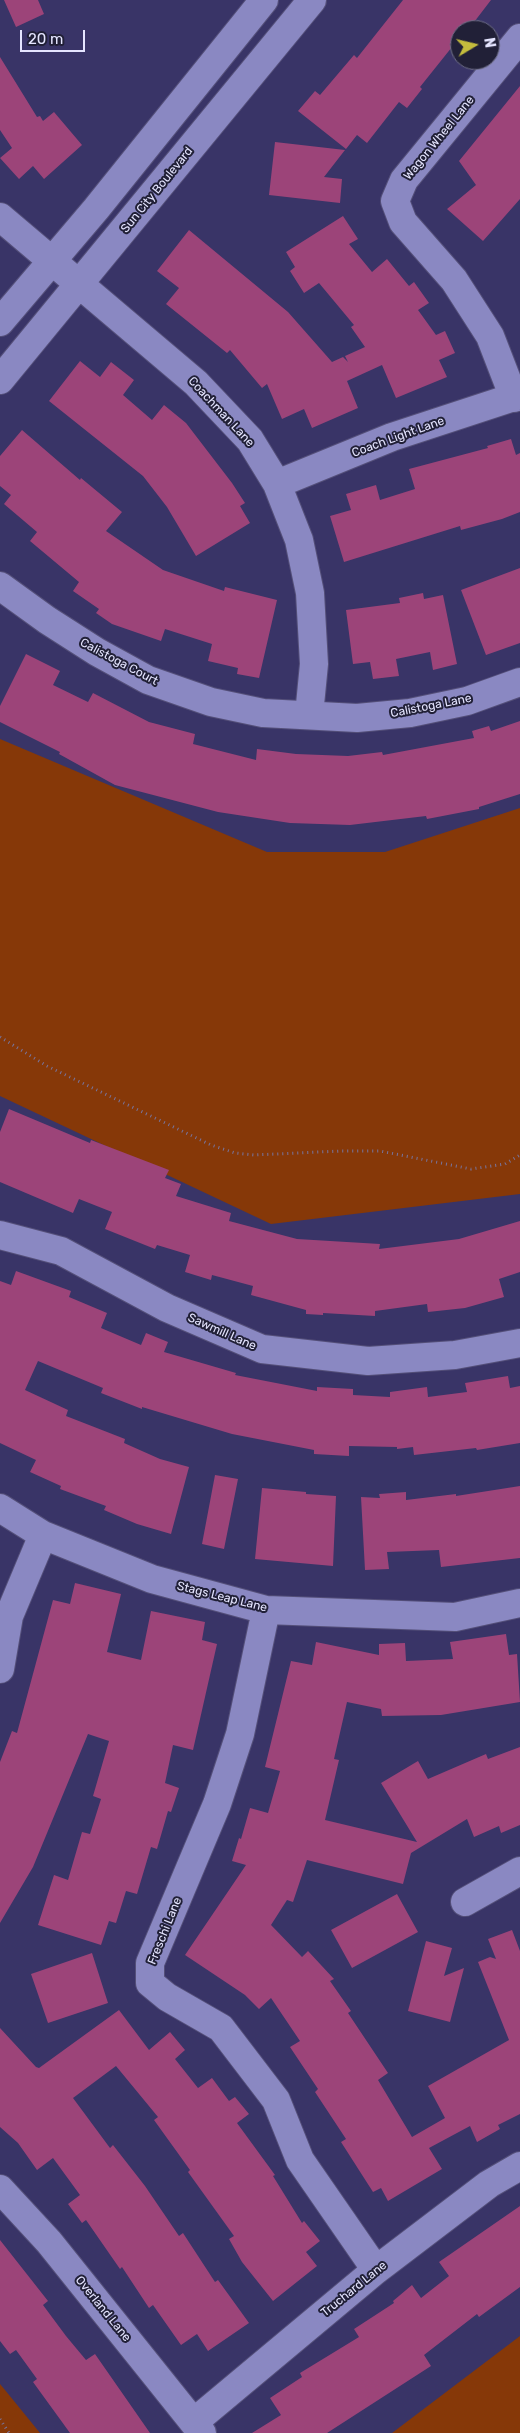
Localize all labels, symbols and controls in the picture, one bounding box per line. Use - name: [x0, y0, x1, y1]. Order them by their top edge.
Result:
- scale bar: [22, 20, 88, 52]
- north arrow: [450, 20, 500, 70]
- text: 20 m: [28, 30, 63, 48]
- text: N: [480, 36, 499, 49]
- street label: Wagon Wheel Lane: [401, 93, 477, 183]
- street label: Sun City Boulevard: [118, 144, 196, 236]
- street label: Coachman Lane: [185, 374, 257, 450]
- street label: Coach Light Lane: [350, 414, 446, 460]
- street label: Calistoga Court: [78, 635, 160, 689]
- street label: Calistoga Lane: [389, 691, 473, 721]
- street label: Sawmill Lane: [186, 1310, 258, 1354]
- street label: Stags Leap Lane: [175, 1579, 269, 1615]
- street label: Freschi Lane: [145, 1895, 185, 1967]
- street label: Truchard Lane: [318, 2258, 390, 2320]
- street label: Overland Lane: [72, 2273, 134, 2345]

